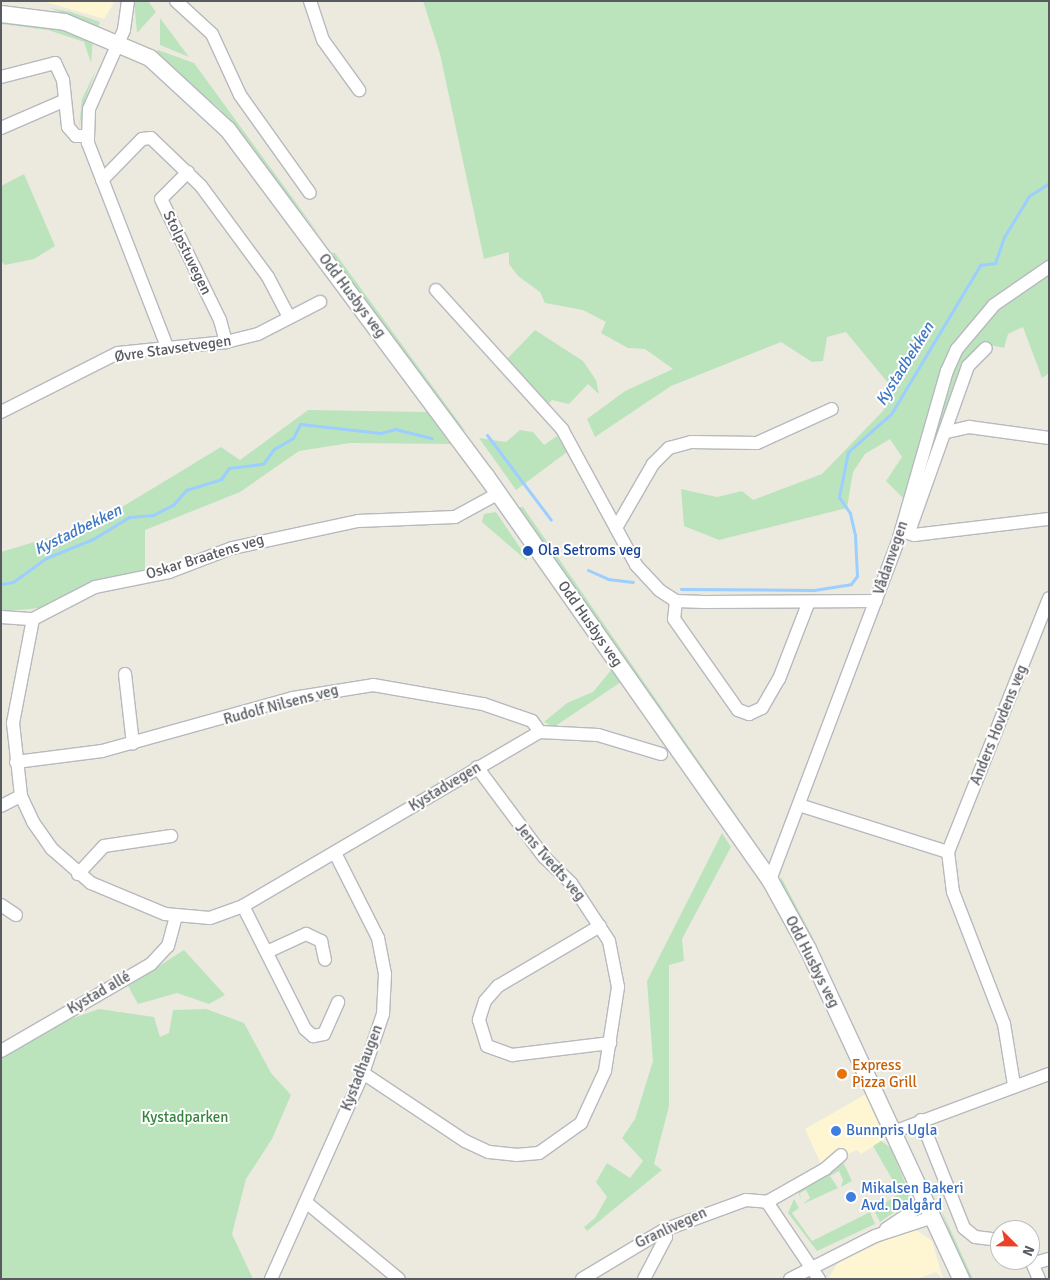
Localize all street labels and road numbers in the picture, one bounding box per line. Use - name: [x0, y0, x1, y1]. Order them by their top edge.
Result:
- street label: Stolpstuvegen: [159, 208, 215, 298]
- street label: Odd Husbys veg: [314, 250, 390, 342]
- street label: Øvre Stavsetvegen: [113, 332, 233, 366]
- street label: Vådanvegen: [870, 519, 912, 597]
- street label: Oskar Braatens veg: [144, 530, 266, 584]
- street label: Odd Husbys veg: [554, 578, 626, 670]
- street label: Anders Hovdens veg: [967, 662, 1031, 788]
- street label: Rudolf Nilsens veg: [222, 681, 340, 729]
- street label: Kystadvegen: [406, 758, 484, 816]
- street label: Jens Tvedts veg: [511, 819, 589, 905]
- street label: Odd Husbys veg: [781, 913, 843, 1011]
- street label: Kystad allé: [64, 968, 134, 1018]
- street label: Kystadhaugen: [337, 1022, 387, 1114]
- street label: Granlivegen: [632, 1204, 710, 1252]

